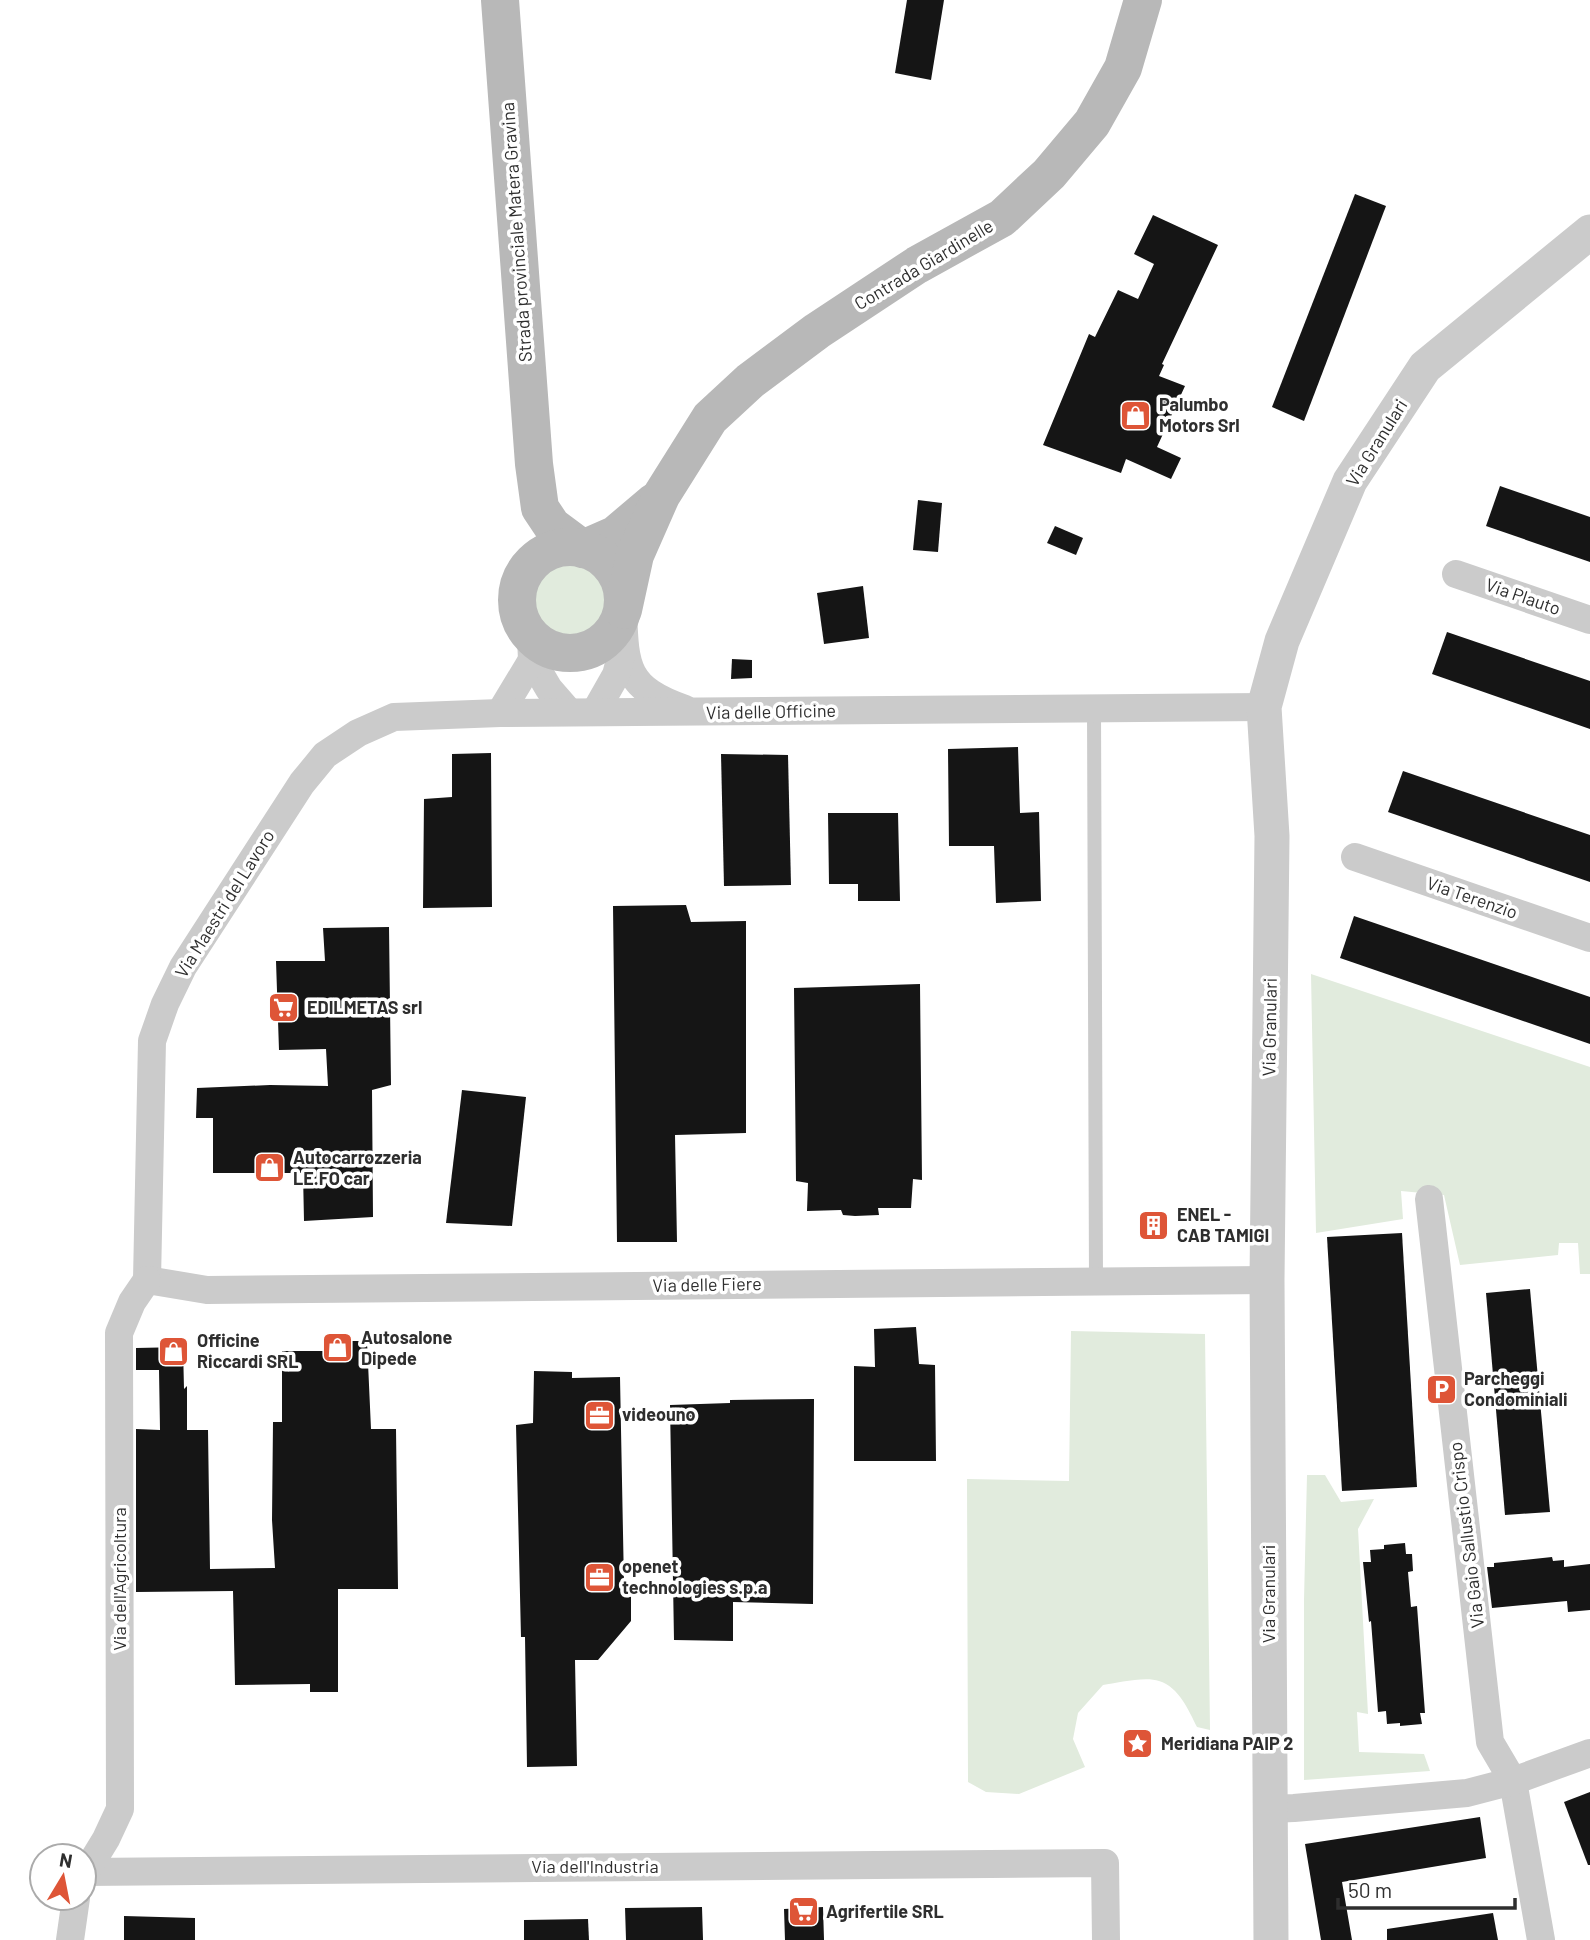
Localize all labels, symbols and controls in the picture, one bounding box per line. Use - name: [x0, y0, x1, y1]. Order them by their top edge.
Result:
- street label: Strada provinciale Matera Gravina: [496, 101, 536, 363]
- street label: Contrada Giardinelle: [850, 214, 997, 314]
- place label: Palumbo Motors Srl: [1159, 393, 1240, 436]
- street label: Via Granulari: [1341, 395, 1412, 490]
- shop icon: Palumbo Motors Srl: [1119, 398, 1153, 432]
- street label: Via Plauto: [1483, 573, 1564, 619]
- street label: Via delle Officine: [706, 699, 836, 723]
- street label: Via Maestri del Lavoro: [170, 825, 279, 981]
- street label: Via Terenzio: [1424, 871, 1521, 923]
- street label: Via Granulari: [1257, 978, 1281, 1076]
- supermarket icon: EDILMETAS srl: [267, 991, 301, 1025]
- place label: EDILMETAS srl: [307, 996, 422, 1018]
- place label: Autocarrozzeria LE.FO car: [293, 1146, 422, 1189]
- shop icon: Autocarrozzeria LE.FO car: [253, 1151, 287, 1185]
- place label: ENEL - CAB TAMIGI: [1177, 1203, 1269, 1246]
- building icon: ENEL - CAB TAMIGI: [1137, 1208, 1171, 1242]
- street label: Via delle Fiere: [652, 1272, 762, 1296]
- place label: Autosalone Dipede: [361, 1326, 452, 1369]
- place label: Officine Riccardi SRL: [197, 1329, 298, 1372]
- shop icon: Autosalone Dipede: [321, 1331, 355, 1365]
- shop icon: Officine Riccardi SRL: [157, 1334, 191, 1368]
- place label: Parcheggi Condominiali: [1464, 1367, 1568, 1410]
- parking icon: Parcheggi Condominiali: [1424, 1372, 1458, 1406]
- office icon: videouno: [582, 1398, 616, 1432]
- place label: videouno: [622, 1403, 696, 1425]
- street label: Via Gaio Sallustio Crispo: [1444, 1441, 1488, 1629]
- street label: Via dell'Agricoltura: [108, 1507, 130, 1651]
- street label: Via Granulari: [1257, 1545, 1279, 1643]
- place label: openet technologies s.p.a: [622, 1555, 768, 1598]
- office icon: openet technologies s.p.a: [582, 1560, 616, 1594]
- place icon: Meridiana PAIP 2: [1121, 1727, 1155, 1761]
- place label: Meridiana PAIP 2: [1161, 1732, 1293, 1754]
- north arrow: [28, 1842, 98, 1912]
- text: N: [58, 1847, 74, 1872]
- street label: Via dell'Industria: [531, 1855, 659, 1877]
- scale bar: [1338, 1867, 1515, 1911]
- text: 50 m: [1348, 1877, 1392, 1902]
- supermarket icon: Agrifertile SRL: [786, 1895, 820, 1929]
- place label: Agrifertile SRL: [826, 1900, 944, 1922]

